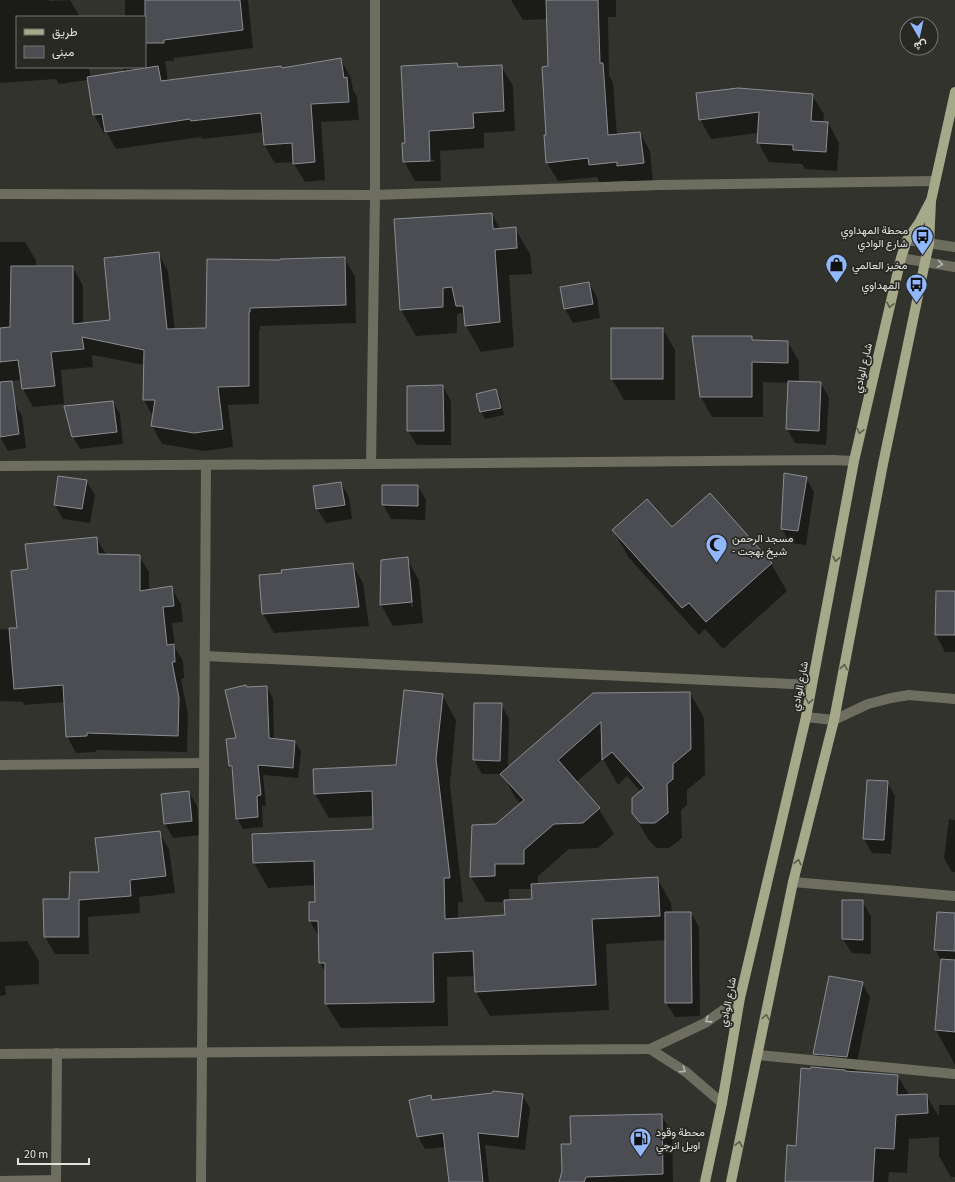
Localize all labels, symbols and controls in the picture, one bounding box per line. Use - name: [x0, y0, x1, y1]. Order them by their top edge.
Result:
- legend: [16, 16, 146, 68]
- north arrow: [899, 16, 939, 56]
- text: طريق: [52, 24, 78, 41]
- text: ش: [913, 37, 928, 54]
- text: مبنى: [52, 44, 74, 61]
- place label: محطة المهداوي شارع الوادي: [841, 223, 908, 253]
- bus stop icon: محطة المهداوي شارع الوادي: [910, 223, 936, 256]
- shop icon: مخبز العالمي: [823, 252, 849, 285]
- place label: مخبز العالمي: [852, 258, 907, 275]
- one-way arrow: [937, 259, 943, 268]
- bus stop icon: المهداوي: [903, 272, 929, 305]
- place label: المهداوي: [861, 278, 900, 295]
- one-way arrow: [887, 302, 895, 308]
- street label: شارع الوادي: [850, 341, 878, 395]
- one-way arrow: [857, 428, 865, 435]
- mosque icon: مسجد الرحمن - شيخ بهجت: [704, 531, 730, 564]
- place label: مسجد الرحمن - شيخ بهجت: [732, 531, 794, 559]
- one-way arrow: [832, 556, 840, 562]
- street label: شارع الوادي: [788, 659, 814, 713]
- one-way arrow: [840, 664, 848, 671]
- one-way arrow: [806, 697, 814, 704]
- one-way arrow: [793, 859, 802, 866]
- street label: شارع الوادي: [716, 975, 742, 1029]
- one-way arrow: [761, 1013, 769, 1020]
- one-way arrow: [705, 1015, 712, 1023]
- one-way arrow: [678, 1065, 685, 1072]
- fuel station icon: محطة وقود اويل انرجي: [628, 1125, 654, 1158]
- place label: محطة وقود اويل انرجي: [656, 1125, 705, 1155]
- scale bar: [18, 1140, 89, 1166]
- one-way arrow: [735, 1141, 743, 1147]
- text: 20 m: [24, 1146, 48, 1163]

